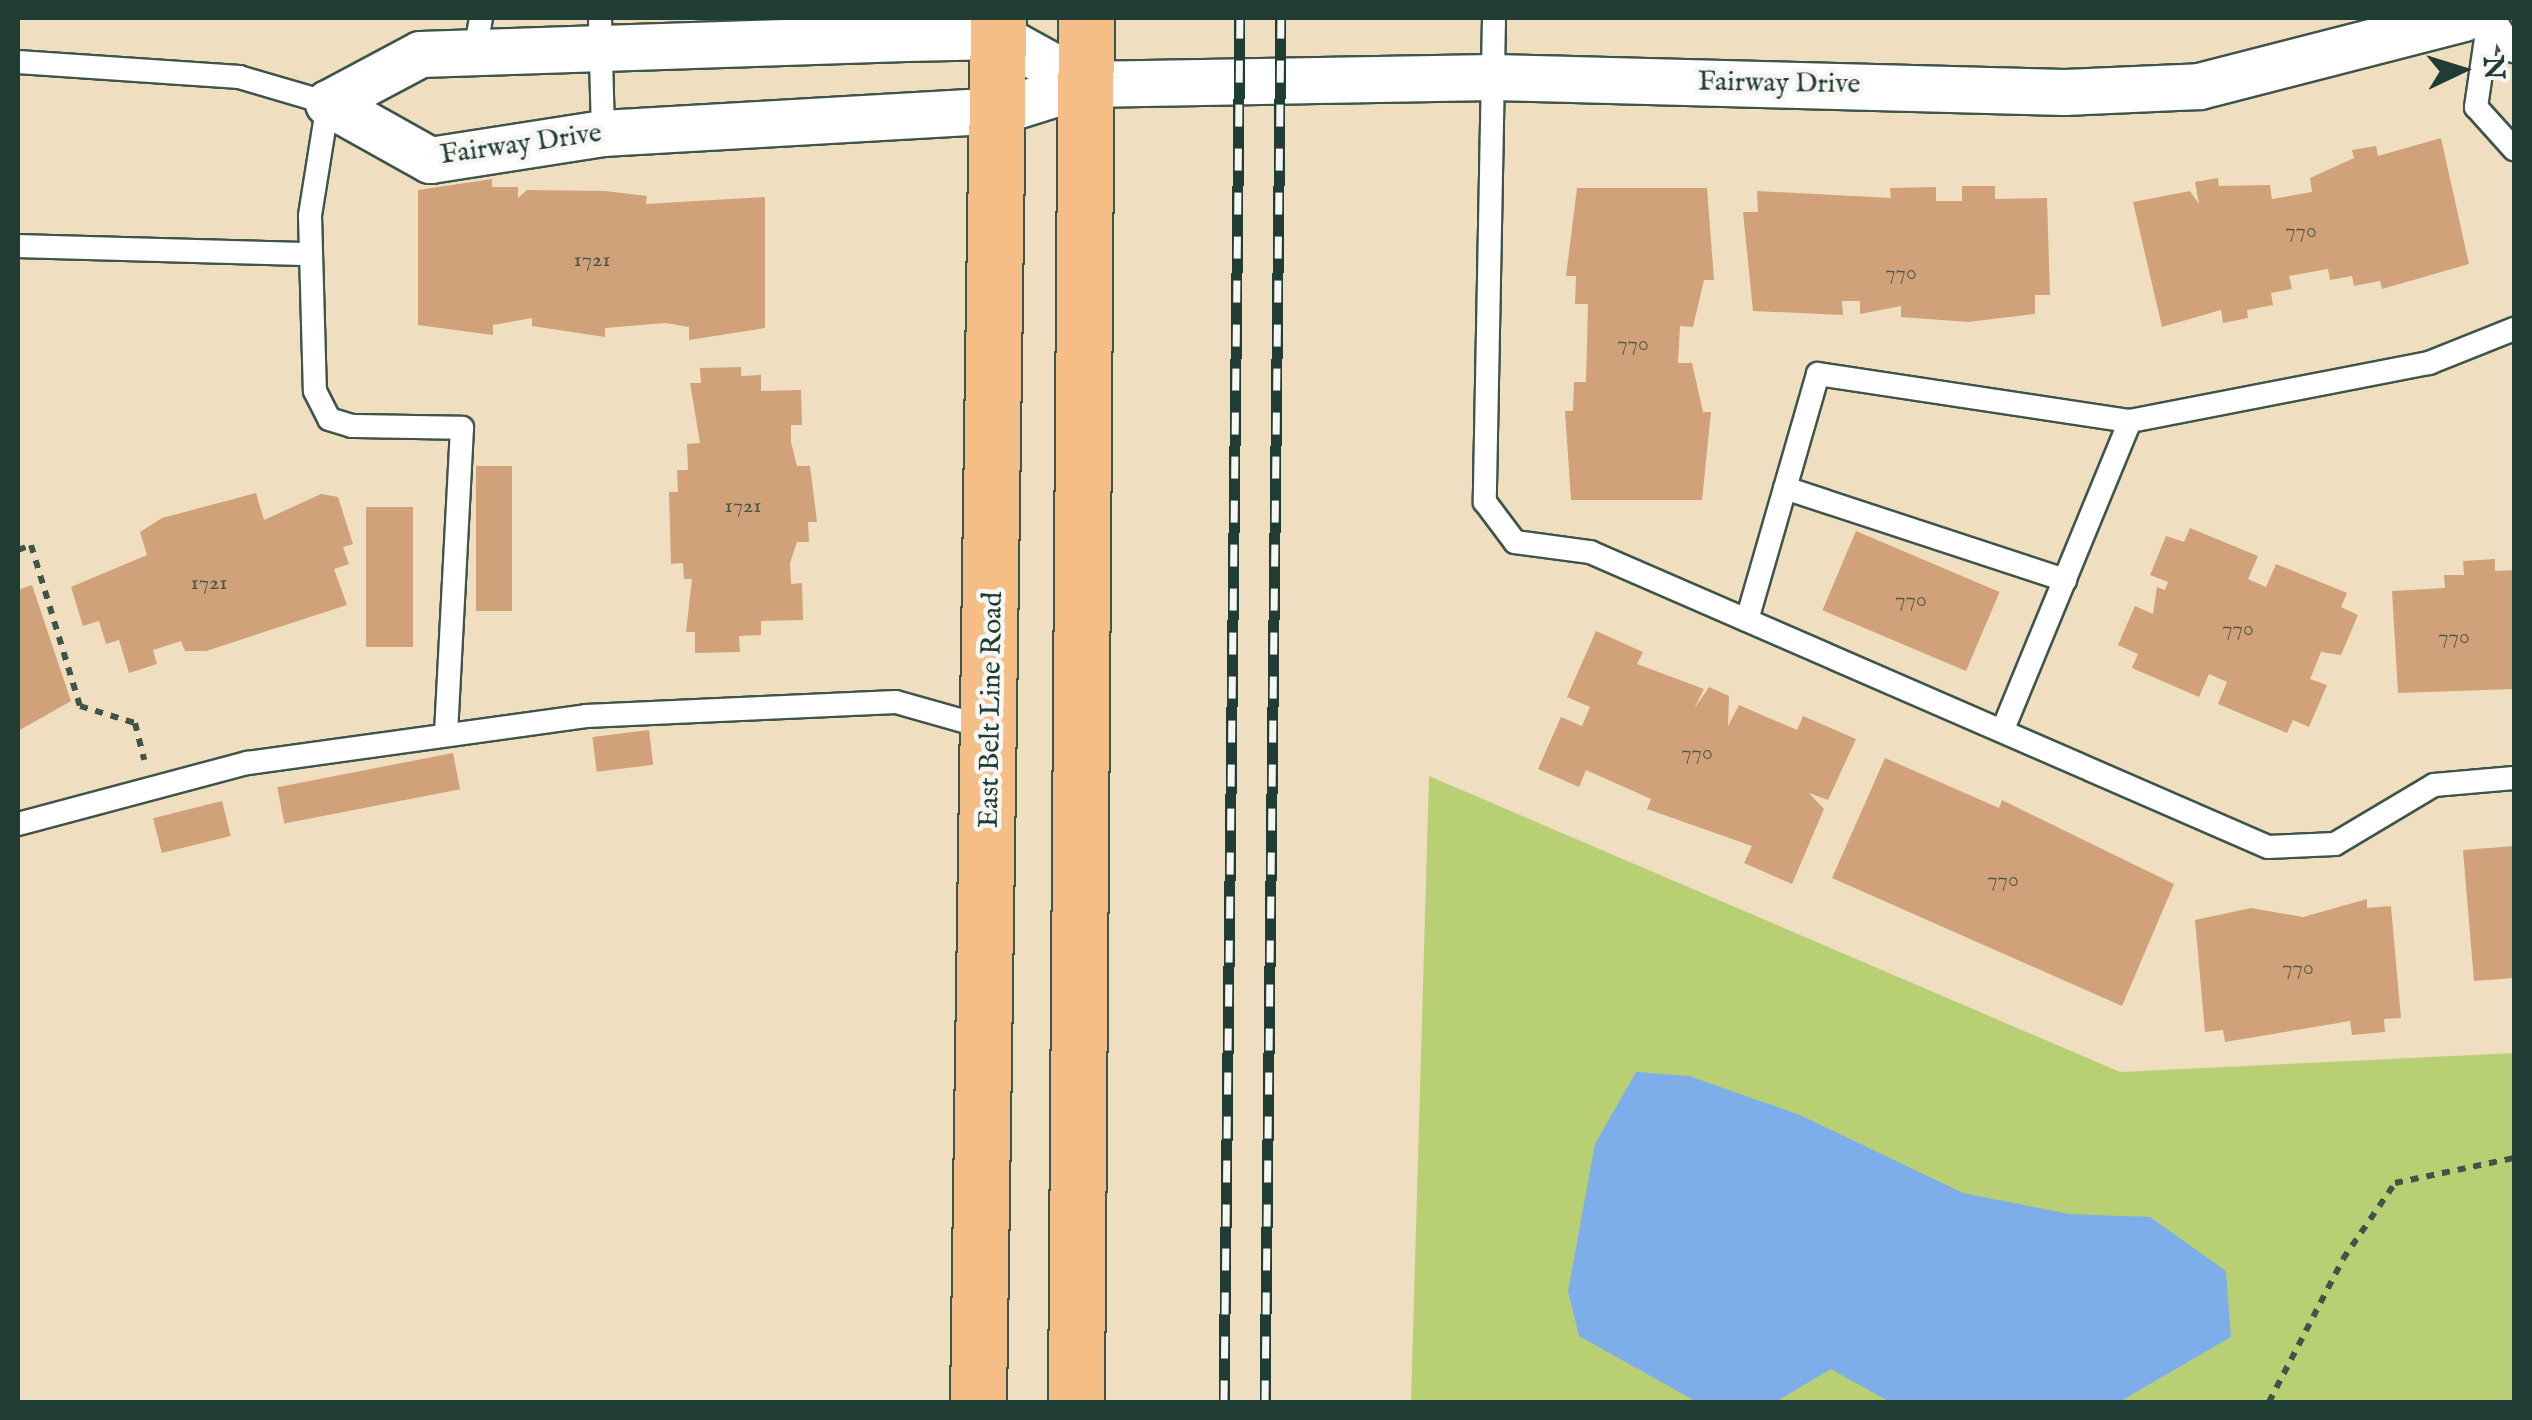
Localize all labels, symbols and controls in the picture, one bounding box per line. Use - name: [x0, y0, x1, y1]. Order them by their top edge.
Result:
- north arrow: [2412, 20, 2512, 120]
- text: N: [2474, 55, 2511, 81]
- street label: Fairway Drive: [1697, 66, 1861, 102]
- street label: Fairway Drive: [438, 117, 604, 173]
- house number: 770: [2285, 219, 2317, 245]
- house number: 1721: [573, 248, 611, 274]
- house number: 770: [1885, 261, 1917, 287]
- house number: 770: [1617, 332, 1649, 358]
- house number: 1721: [724, 494, 762, 520]
- house number: 1721: [190, 571, 228, 597]
- house number: 770: [1895, 588, 1927, 614]
- street label: East Belt Line Road: [973, 592, 1011, 828]
- house number: 770: [2222, 617, 2254, 643]
- house number: 770: [2438, 625, 2470, 651]
- house number: 770: [1681, 741, 1713, 767]
- house number: 770: [1987, 868, 2019, 894]
- house number: 770: [2282, 956, 2314, 982]

